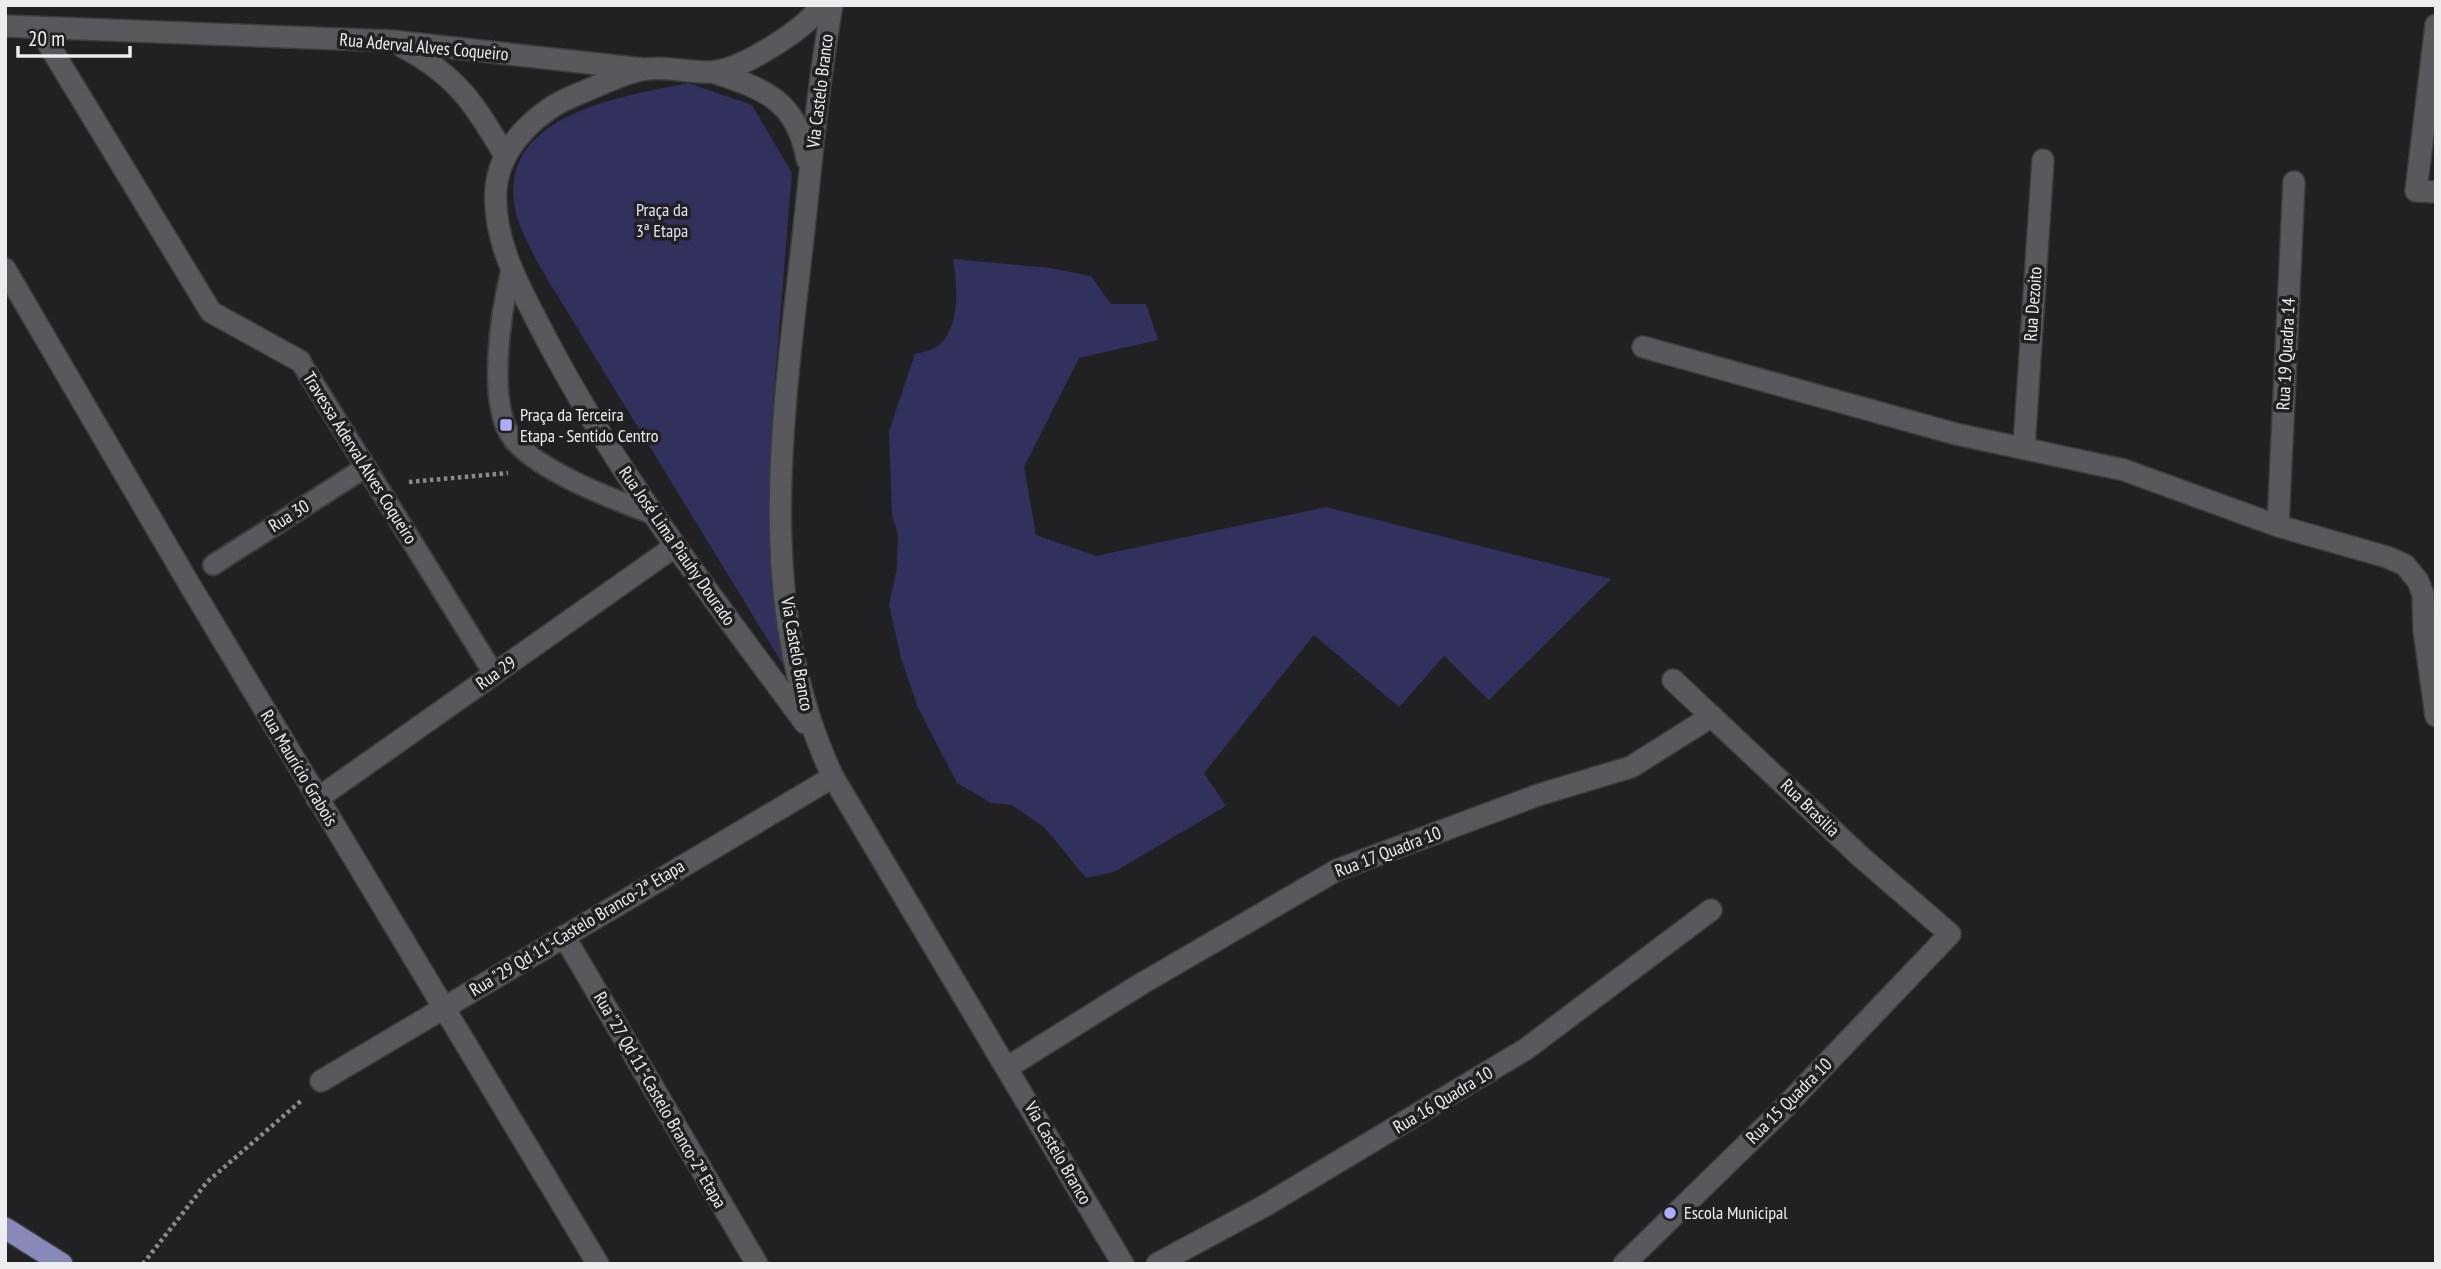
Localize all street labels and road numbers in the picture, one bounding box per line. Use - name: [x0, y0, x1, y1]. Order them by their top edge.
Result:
- street label: Rua Aderval Alves Coqueiro: [339, 28, 510, 65]
- street label: Via Castelo Branco: [801, 32, 838, 150]
- street label: Rua Dezoito: [2018, 266, 2047, 342]
- street label: Rua 19 Quadra 14: [2271, 297, 2300, 411]
- street label: Travessa Aderval Alves Coqueiro: [298, 368, 423, 548]
- street label: Rua José Lima Piauhy Dourado: [614, 462, 741, 630]
- street label: Rua 30: [264, 494, 313, 537]
- street label: Via Castelo Branco: [776, 594, 819, 713]
- street label: Rua 29: [471, 651, 520, 695]
- street label: Rua Maurício Grabois: [256, 706, 343, 830]
- street label: Rua Brasilia: [1776, 774, 1845, 841]
- street label: Rua 17 Quadra 10: [1332, 821, 1444, 882]
- street label: Rua "29 Qd 11"-Castelo Branco-2ª Etapa: [465, 854, 688, 1001]
- street label: Rua "27 Qd 11"-Castelo Branco-2ª Etapa: [589, 987, 732, 1212]
- street label: Rua 15 Quadra 10: [1741, 1053, 1836, 1148]
- street label: Rua 16 Quadra 10: [1389, 1061, 1497, 1138]
- street label: Via Castelo Branco: [1019, 1096, 1097, 1208]

